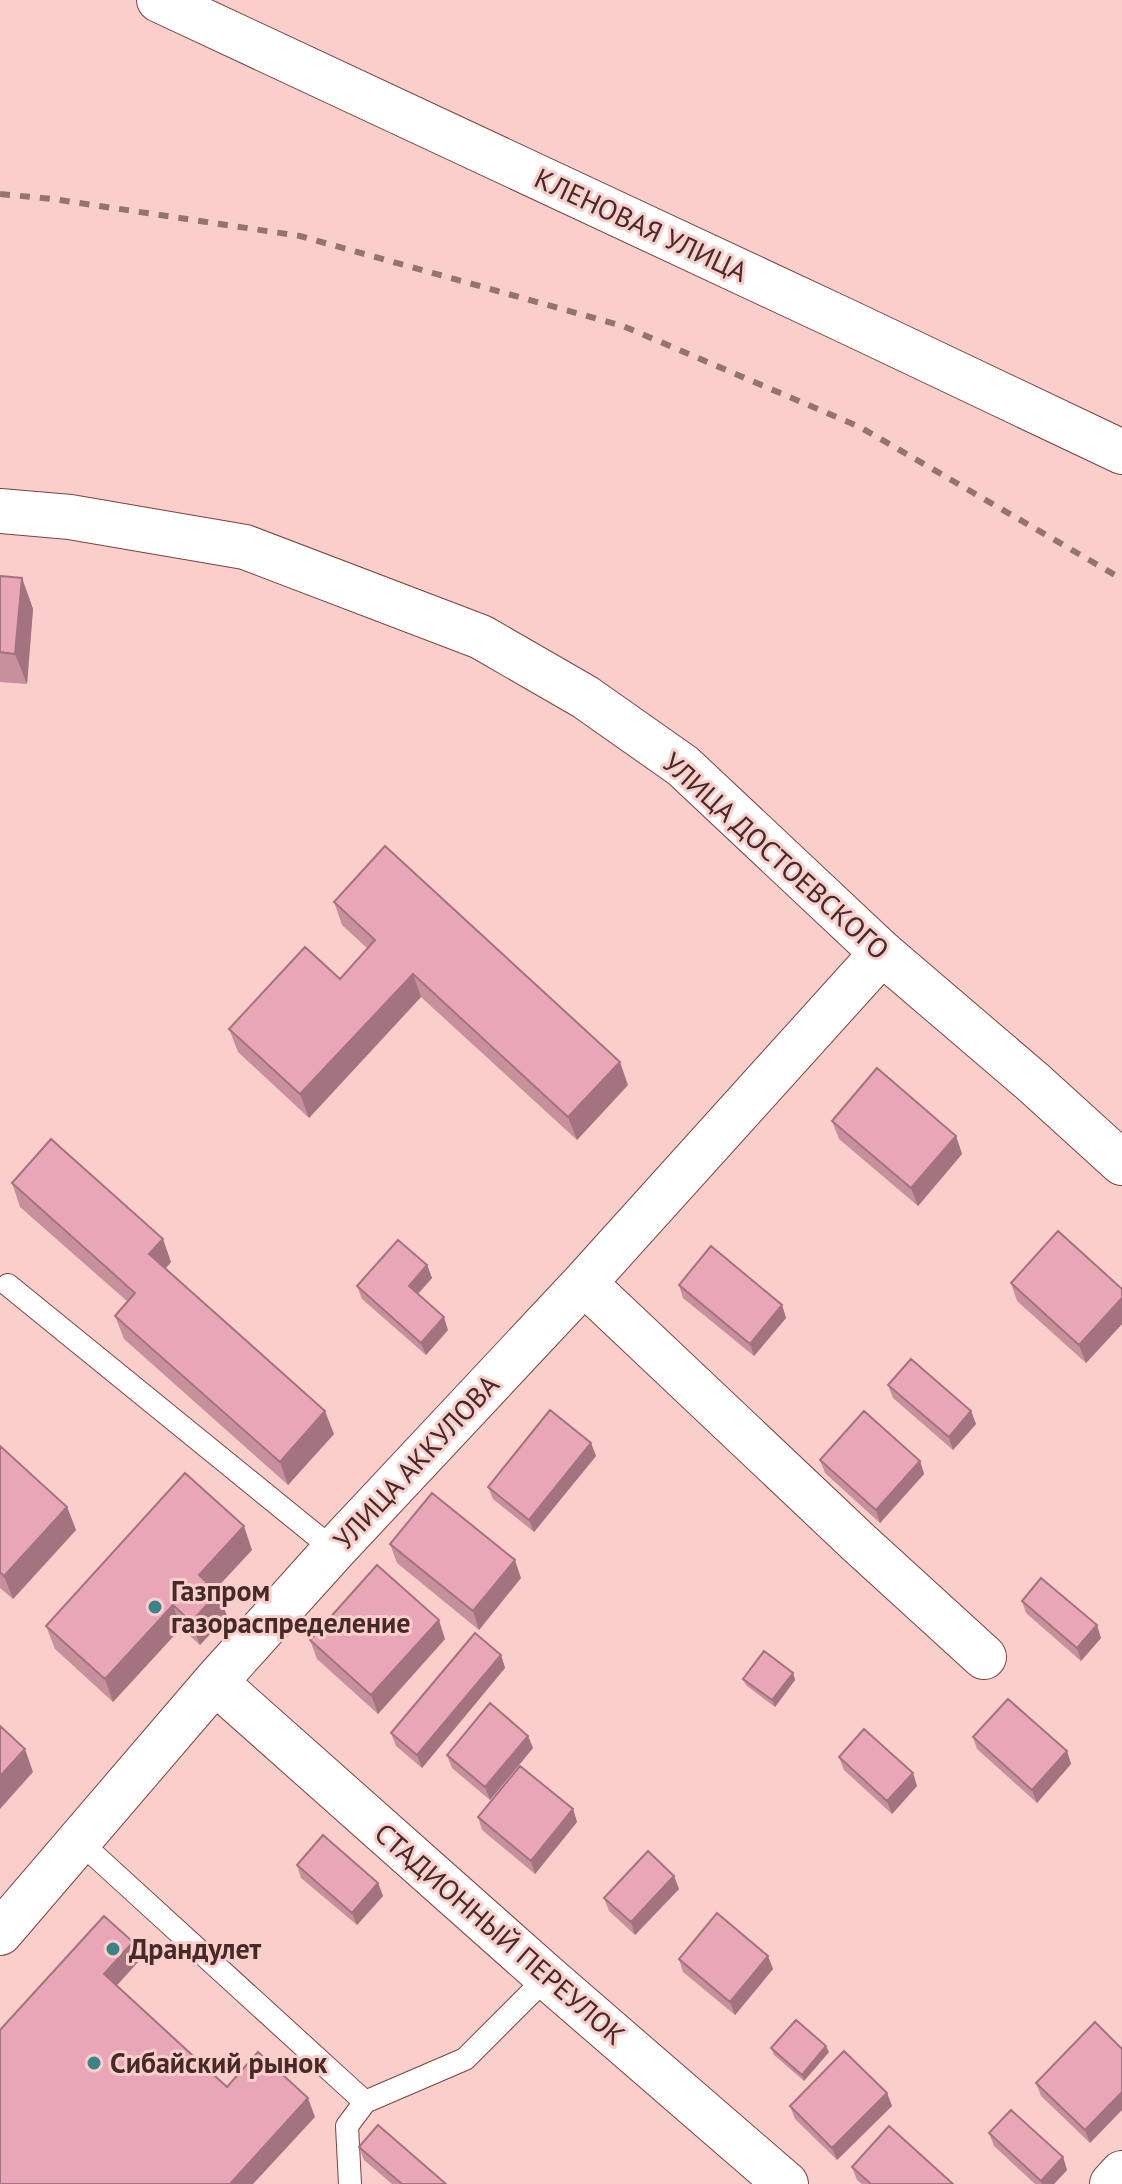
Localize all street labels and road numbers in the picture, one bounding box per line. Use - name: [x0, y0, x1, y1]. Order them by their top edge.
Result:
- street label: КЛЕНОВАЯ УЛИЦА: [529, 159, 754, 290]
- street label: УЛИЦА ДОСТОЕВСКОГО: [655, 744, 897, 967]
- street label: УЛИЦА АККУЛОВА: [325, 1366, 507, 1557]
- street label: СТАДИОННЫЙ ПЕРЕУЛОК: [367, 1814, 633, 2053]

